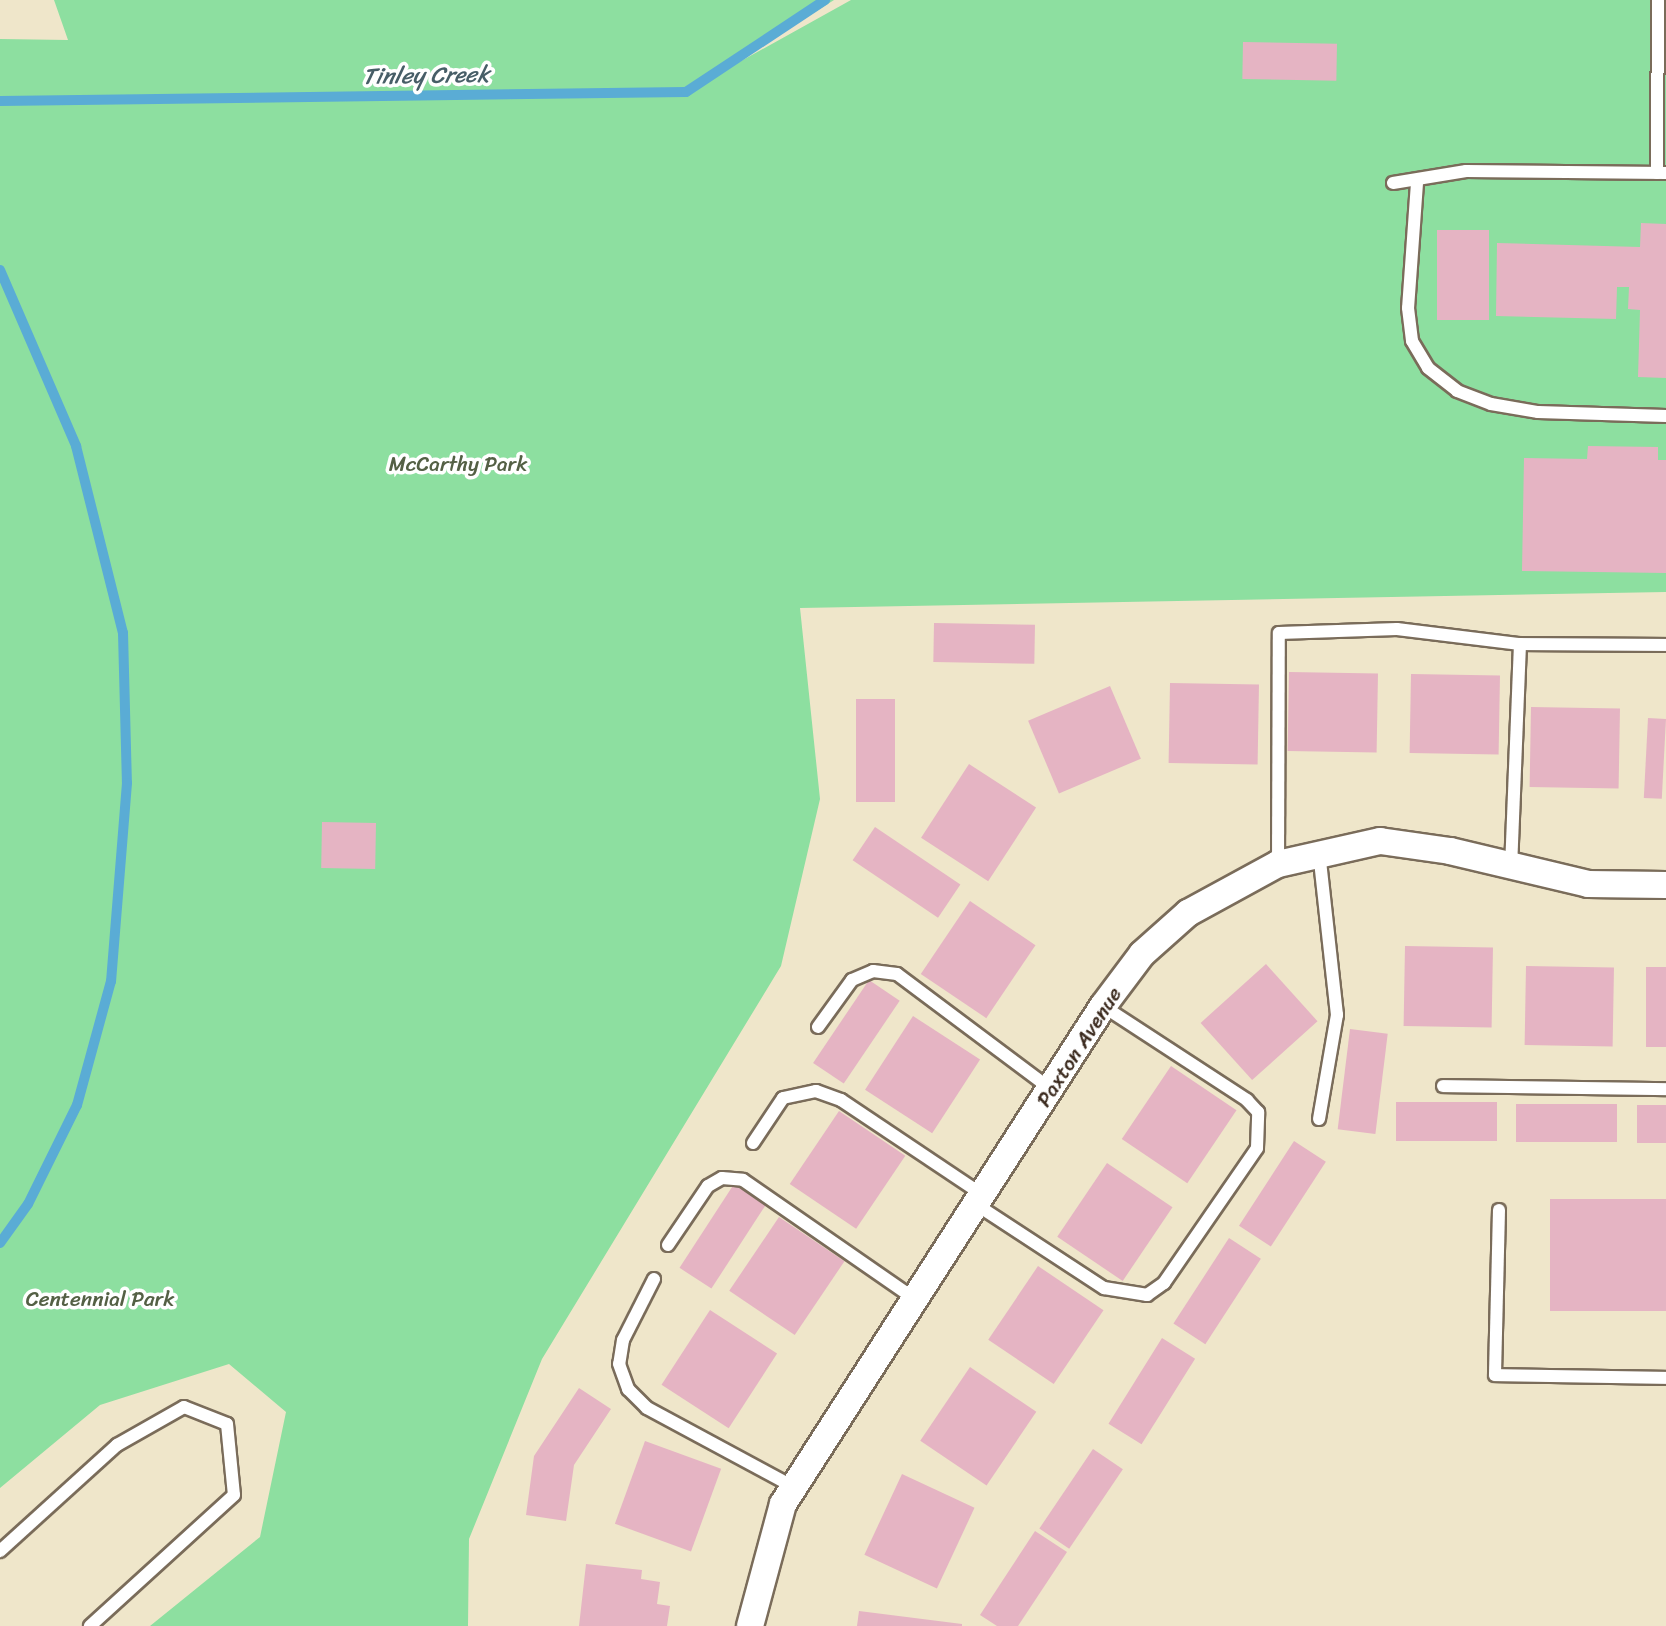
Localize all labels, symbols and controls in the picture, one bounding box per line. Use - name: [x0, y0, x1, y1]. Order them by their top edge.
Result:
- water label: Tinley Creek: [362, 61, 490, 91]
- park label: McCarthy Park: [389, 451, 527, 477]
- street label: Paxton Avenue: [1031, 982, 1127, 1112]
- park label: Centennial Park: [26, 1286, 174, 1312]

